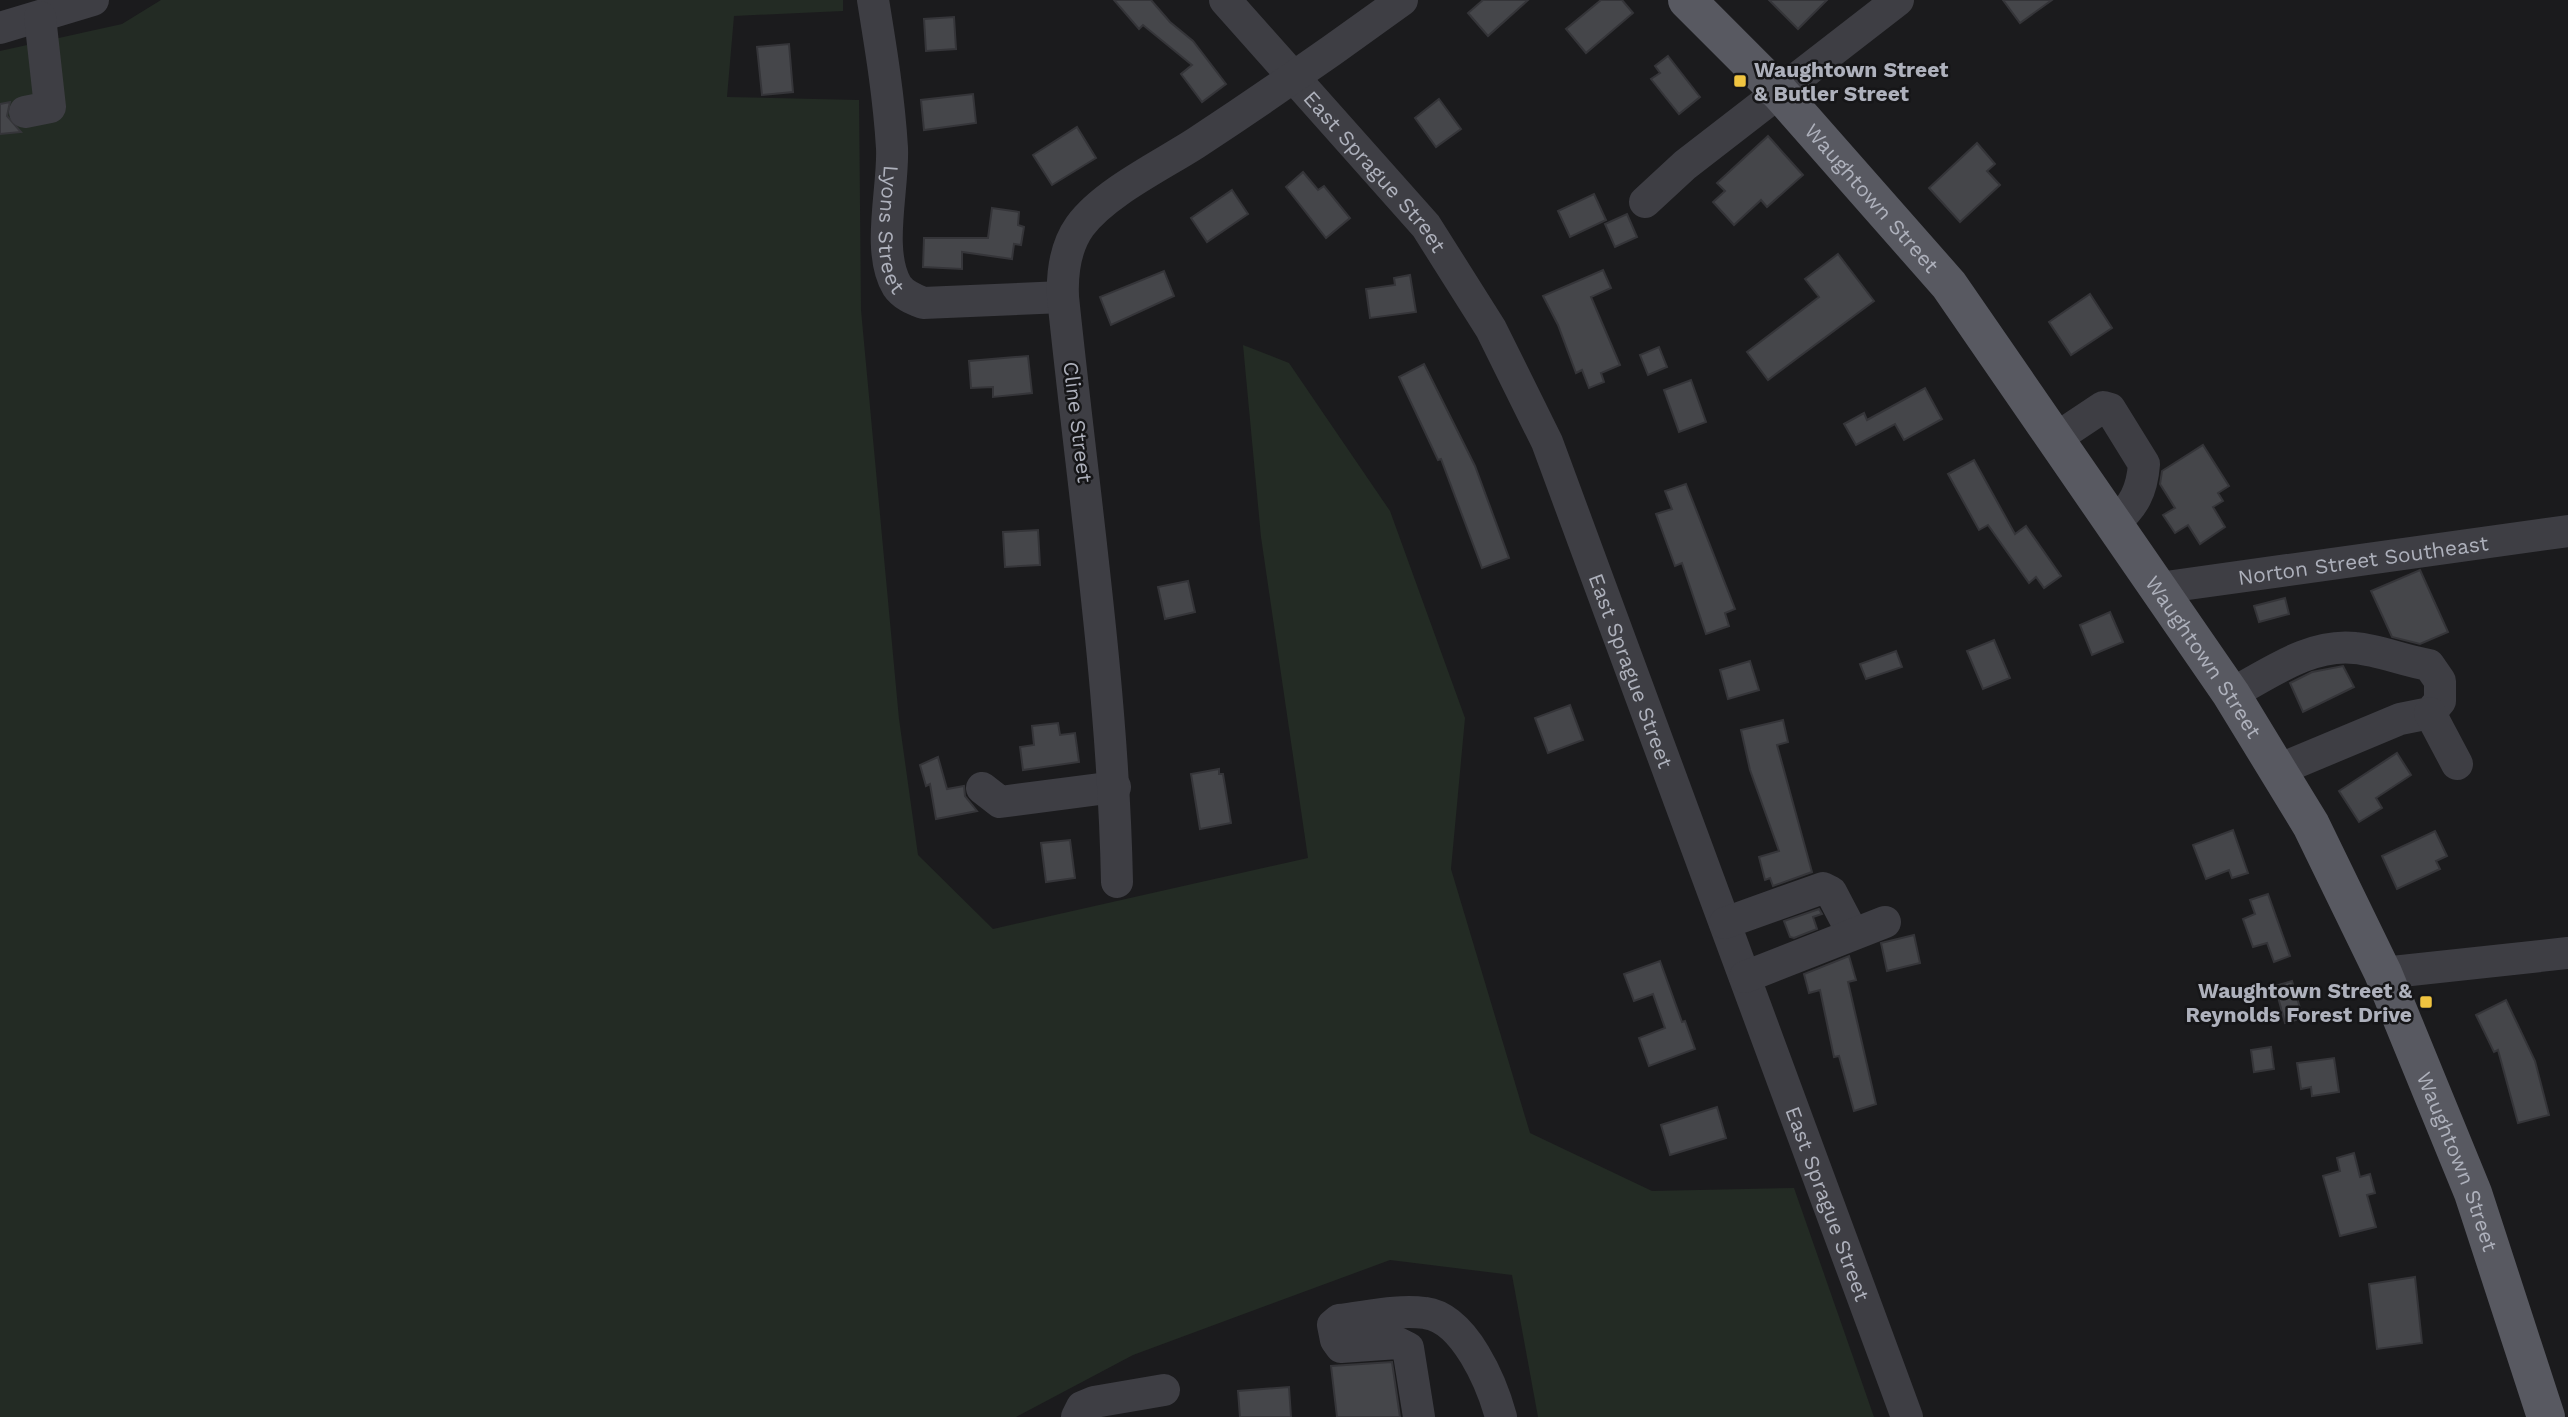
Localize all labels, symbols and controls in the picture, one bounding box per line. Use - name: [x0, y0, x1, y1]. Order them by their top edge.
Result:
- place label: Waughtown Street & Butler Street: [1754, 57, 1948, 106]
- marker: Waughtown Street & Butler Street: [1732, 73, 1748, 89]
- street label: East Sprague Street: [1299, 85, 1452, 257]
- street label: Waughtown Street: [1800, 118, 1945, 278]
- street label: Lyons Street: [874, 164, 911, 299]
- street label: Cline Street: [1058, 360, 1098, 484]
- street label: Norton Street Southeast: [2236, 530, 2490, 589]
- street label: East Sprague Street: [1584, 570, 1679, 772]
- street label: Waughtown Street: [2141, 571, 2267, 743]
- place label: Waughtown Street & Reynolds Forest Drive: [2185, 978, 2412, 1027]
- marker: Waughtown Street & Reynolds Forest Drive: [2418, 994, 2434, 1010]
- street label: Waughtown Street: [2412, 1068, 2504, 1254]
- street label: East Sprague Street: [1781, 1103, 1876, 1304]

